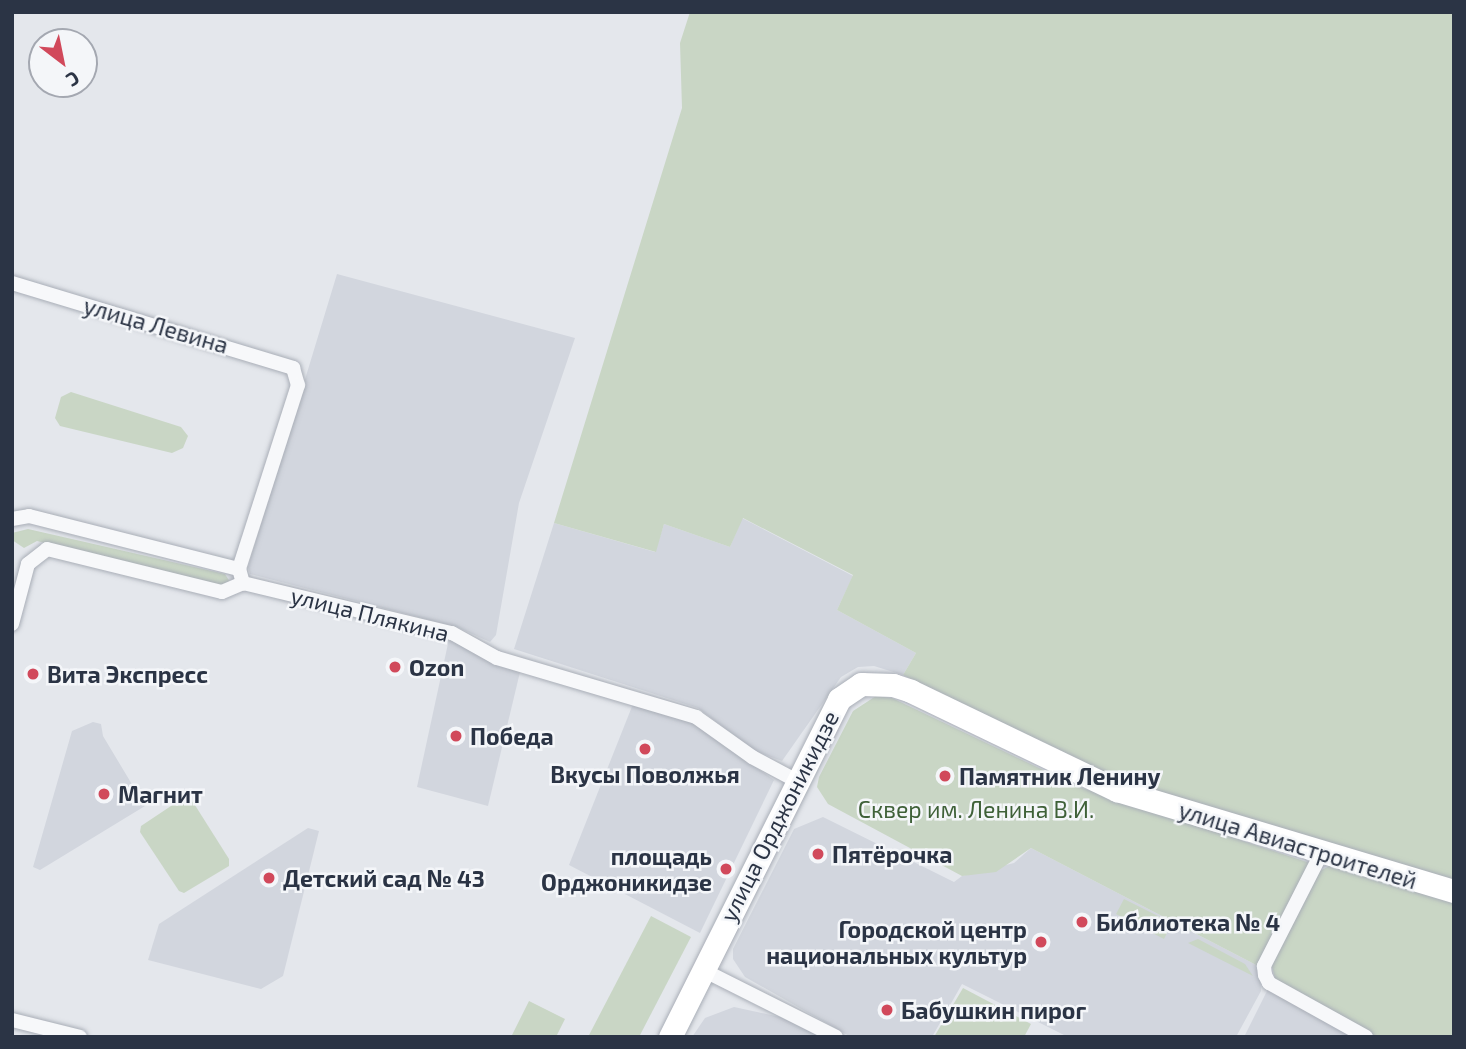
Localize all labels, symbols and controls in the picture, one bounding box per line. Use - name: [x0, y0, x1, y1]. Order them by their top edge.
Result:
- north arrow: [28, 28, 98, 98]
- text: С: [62, 67, 84, 92]
- street label: улица Левина: [81, 291, 231, 359]
- street label: улица Плякина: [288, 581, 452, 647]
- place label: Ozon: [409, 653, 464, 681]
- marker: Ozon: [387, 659, 403, 675]
- place label: Вита Экспресс: [47, 660, 208, 688]
- marker: Вита Экспресс: [25, 666, 41, 682]
- street label: улица Орджоникидзе: [714, 706, 844, 926]
- place label: Победа: [470, 722, 554, 750]
- marker: Победа: [448, 728, 464, 744]
- marker: Вкусы Поволжья: [637, 741, 653, 757]
- place label: Вкусы Поволжья: [550, 760, 740, 788]
- place label: Памятник Ленину: [959, 762, 1160, 790]
- marker: Памятник Ленину: [937, 768, 953, 784]
- place label: Магнит: [118, 780, 203, 808]
- marker: Магнит: [96, 786, 112, 802]
- park label: Сквер им. Ленина В.И.: [858, 795, 1094, 823]
- street label: улица Авиастроителей: [1176, 796, 1420, 894]
- place label: Пятёрочка: [832, 840, 952, 868]
- place label: площадь Орджоникидзе: [541, 842, 712, 896]
- marker: Пятёрочка: [810, 846, 826, 862]
- marker: площадь Орджоникидзе: [718, 861, 734, 877]
- place label: Детский сад № 43: [283, 864, 485, 892]
- marker: Детский сад № 43: [261, 870, 277, 886]
- place label: Библиотека № 4: [1096, 908, 1280, 936]
- marker: Библиотека № 4: [1074, 914, 1090, 930]
- place label: Городской центр национальных культур: [766, 915, 1027, 969]
- marker: Городской центр национальных культур: [1033, 934, 1049, 950]
- place label: Бабушкин пирог: [901, 996, 1086, 1024]
- marker: Бабушкин пирог: [879, 1002, 895, 1018]

